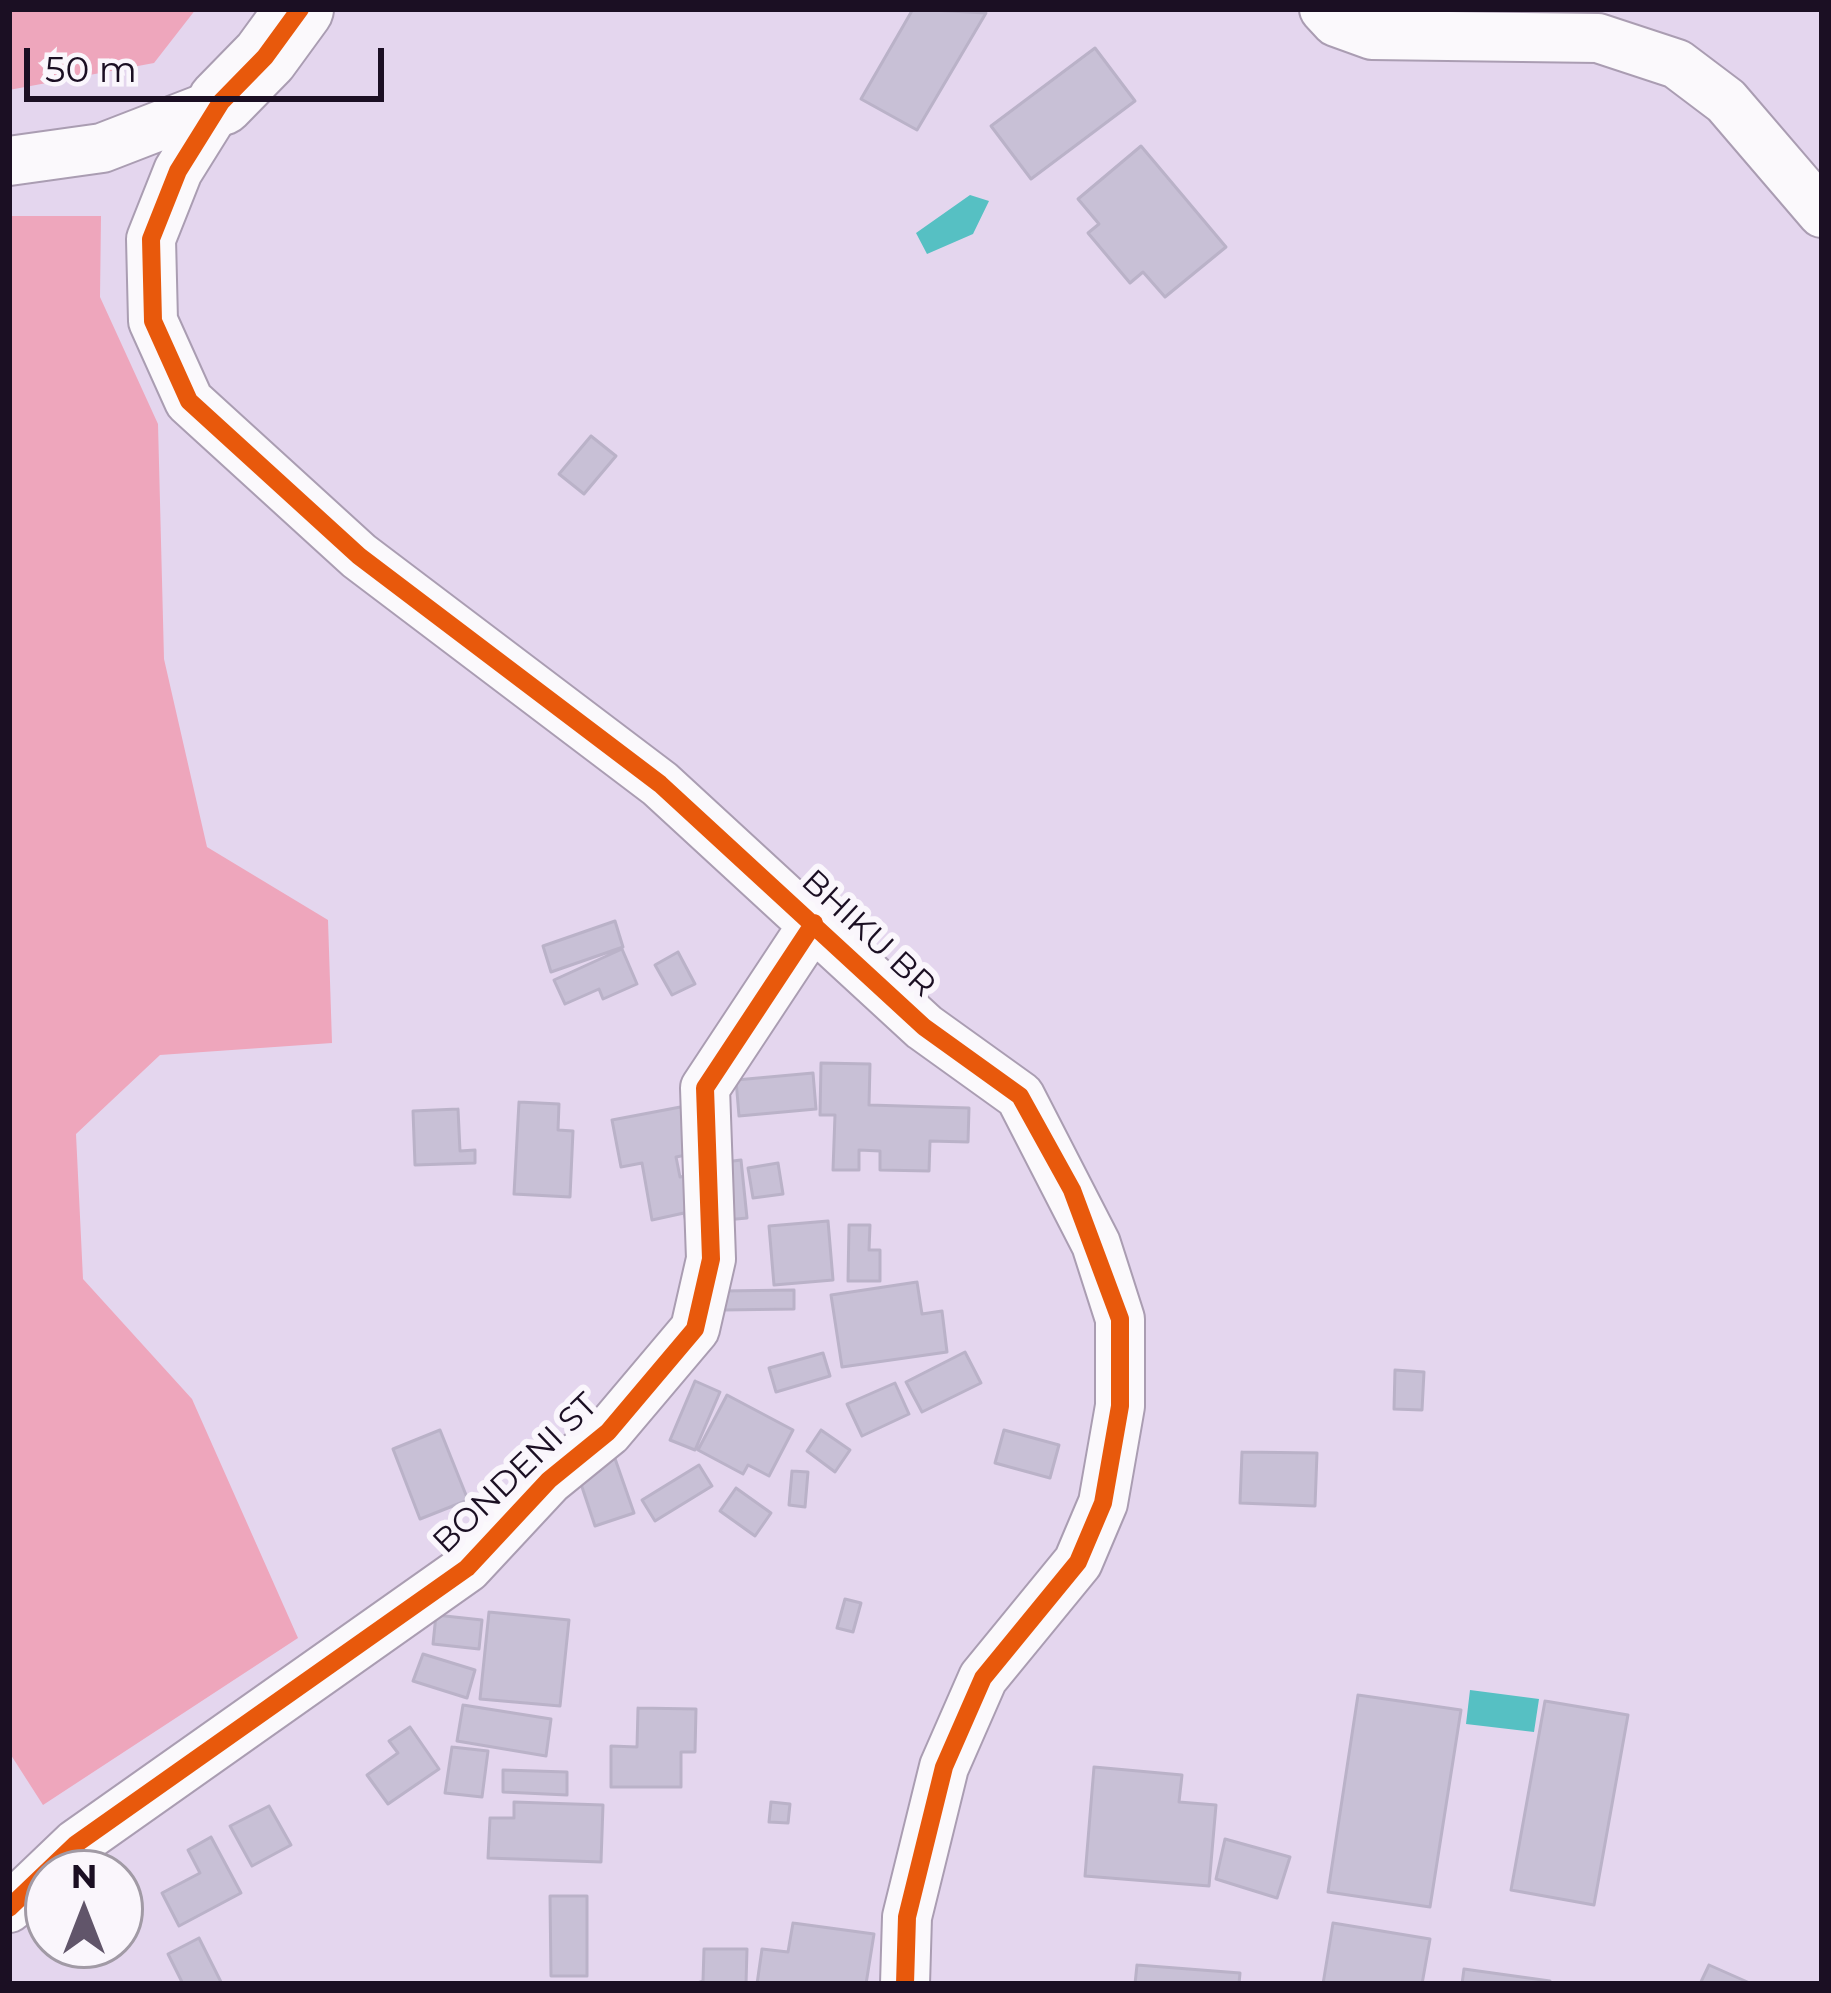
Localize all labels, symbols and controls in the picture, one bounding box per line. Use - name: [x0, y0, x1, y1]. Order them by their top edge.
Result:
- scale bar: [30, 24, 390, 98]
- text: 50 m: [45, 47, 137, 91]
- street label: BHIKU BR: [793, 862, 943, 1006]
- street label: BONDENI ST: [426, 1386, 606, 1562]
- north arrow: [24, 1849, 144, 1969]
- text: N: [71, 1856, 97, 1896]

